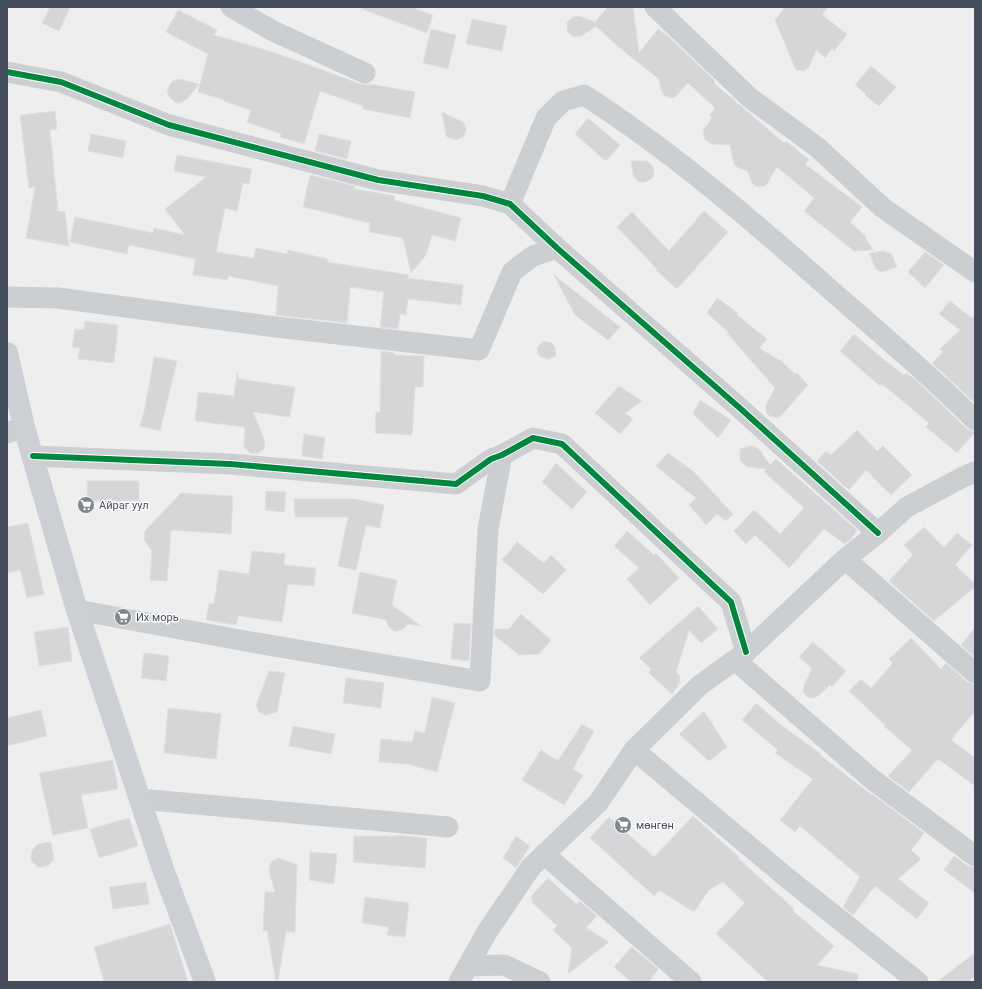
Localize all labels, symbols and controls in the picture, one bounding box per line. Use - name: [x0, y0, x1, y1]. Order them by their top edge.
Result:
- supermarket icon: Айраг уул: [76, 495, 96, 515]
- place label: Айраг уул: [99, 499, 149, 512]
- supermarket icon: Их морь: [113, 607, 133, 627]
- place label: Их морь: [136, 611, 179, 624]
- supermarket icon: мөнгөн: [613, 815, 633, 835]
- place label: мөнгөн: [636, 819, 674, 832]

